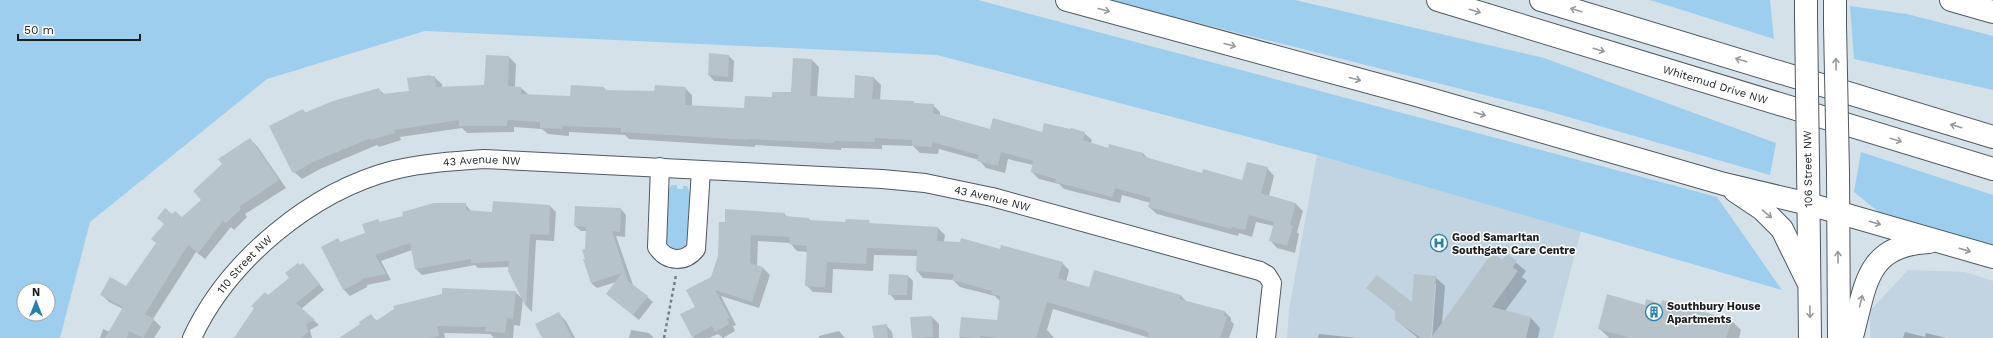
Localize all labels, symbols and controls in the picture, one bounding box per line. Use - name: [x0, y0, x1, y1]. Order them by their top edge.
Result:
- one-way arrow: [1570, 6, 1583, 13]
- one-way arrow: [1098, 7, 1111, 14]
- one-way arrow: [1469, 8, 1481, 16]
- scale bar: [18, 16, 140, 42]
- text: 50 m: [24, 23, 54, 37]
- one-way arrow: [1223, 41, 1236, 49]
- one-way arrow: [1593, 47, 1606, 54]
- one-way arrow: [1734, 56, 1747, 63]
- one-way arrow: [1832, 58, 1840, 71]
- street label: Whitemud Drive NW: [1661, 62, 1770, 107]
- one-way arrow: [1349, 76, 1362, 83]
- one-way arrow: [1474, 111, 1487, 118]
- one-way arrow: [1949, 122, 1962, 129]
- street label: 106 Street NW: [1801, 130, 1815, 208]
- one-way arrow: [1889, 137, 1902, 144]
- street label: 43 Avenue NW: [442, 152, 521, 169]
- street label: 43 Avenue NW: [953, 183, 1032, 214]
- one-way arrow: [1762, 210, 1773, 219]
- one-way arrow: [1868, 220, 1881, 228]
- place label: Good Samaritan Southgate Care Centre: [1452, 231, 1575, 257]
- street label: 110 Street NW: [214, 232, 275, 296]
- hospital icon: Good Samaritan Southgate Care Centre: [1429, 233, 1449, 253]
- one-way arrow: [1959, 246, 1972, 254]
- one-way arrow: [1834, 251, 1842, 264]
- north arrow: [16, 282, 56, 322]
- text: N: [32, 286, 40, 299]
- one-way arrow: [1858, 295, 1865, 308]
- place label: Southbury House Apartments: [1667, 300, 1761, 326]
- building icon: Southbury House Apartments: [1644, 302, 1664, 322]
- one-way arrow: [1806, 305, 1814, 318]

